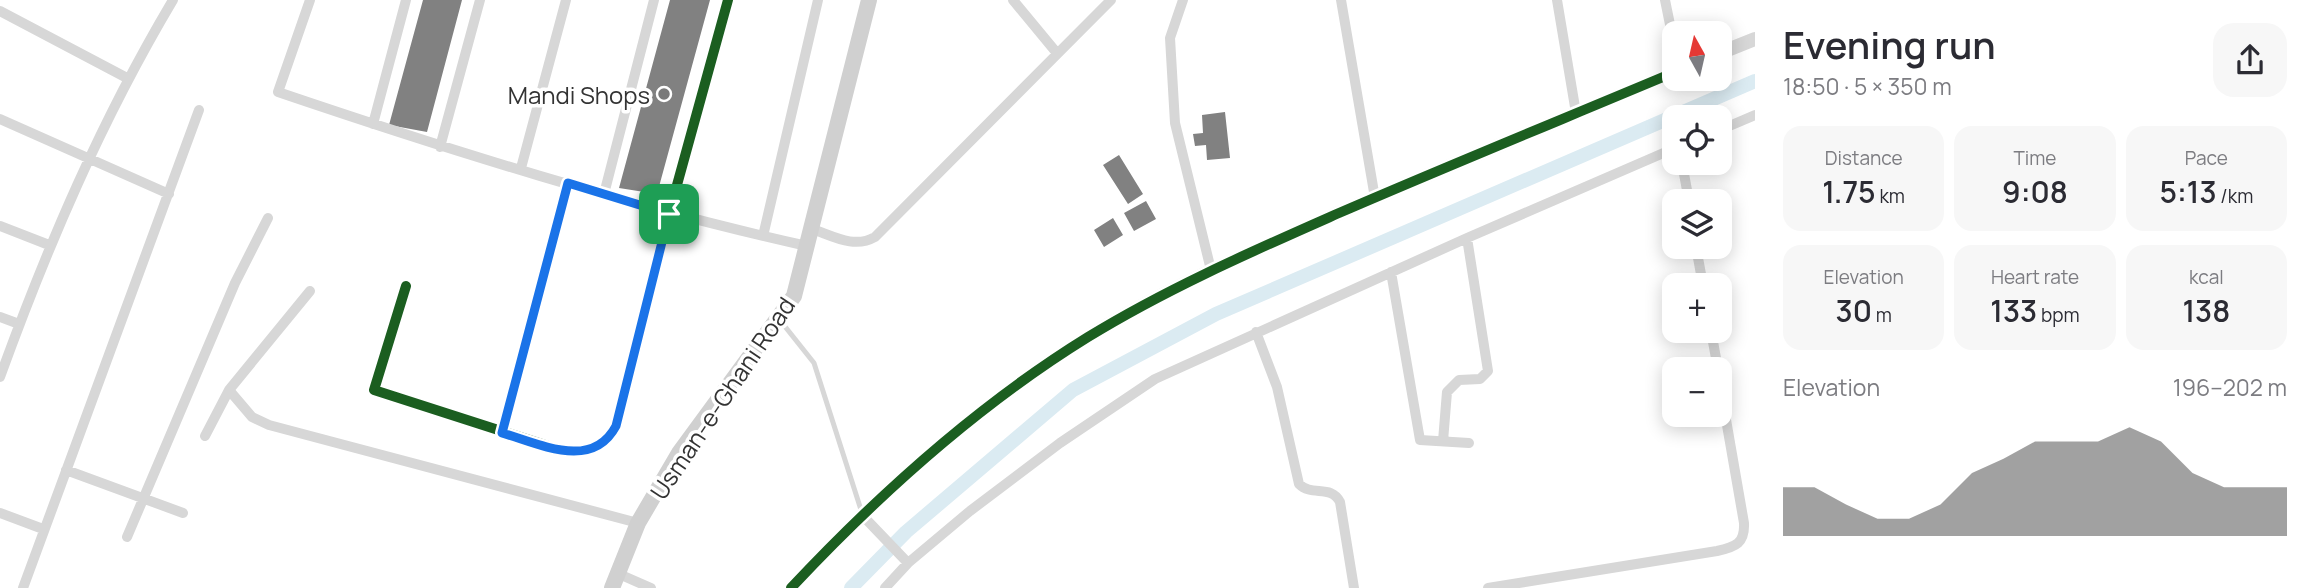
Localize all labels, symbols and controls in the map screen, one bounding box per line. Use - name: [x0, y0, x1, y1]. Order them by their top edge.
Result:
- text: Evening run: [1783, 18, 1996, 70]
- north arrow: [1662, 21, 1732, 91]
- map controls: [1662, 21, 1732, 427]
- button: share: [2213, 23, 2287, 97]
- text: 18:50 · 5 × 350 m: [1783, 70, 1952, 102]
- place label: Mandi Shops: [508, 78, 650, 111]
- marker: Mandi Shops: [656, 86, 672, 102]
- button: locate: [1662, 105, 1732, 175]
- text: Distance: [1825, 145, 1903, 171]
- text: Time: [2014, 145, 2056, 171]
- text: Pace: [2185, 145, 2228, 171]
- text: 1.75: [1822, 171, 1876, 212]
- text: 9:08: [2002, 171, 2068, 212]
- text: 5:13: [2159, 171, 2217, 212]
- text: km: [1876, 183, 1905, 209]
- text: /km: [2217, 183, 2253, 209]
- pin: [639, 184, 699, 244]
- button: layers: [1662, 189, 1732, 259]
- icon: arrive: [650, 195, 688, 233]
- text: Elevation: [1824, 264, 1904, 290]
- text: Heart rate: [1991, 264, 2079, 290]
- text: kcal: [2189, 264, 2224, 290]
- button: +: [1662, 273, 1732, 343]
- street label: Usman-e-Ghani Road: [642, 290, 802, 506]
- text: 30: [1835, 290, 1872, 331]
- text: 133: [1990, 290, 2037, 331]
- text: 138: [2182, 290, 2230, 331]
- text: m: [1872, 302, 1892, 328]
- text: bpm: [2037, 302, 2080, 328]
- button: −: [1662, 357, 1732, 427]
- text: Elevation: [1783, 371, 1880, 403]
- text: 196–202 m: [2173, 371, 2287, 403]

